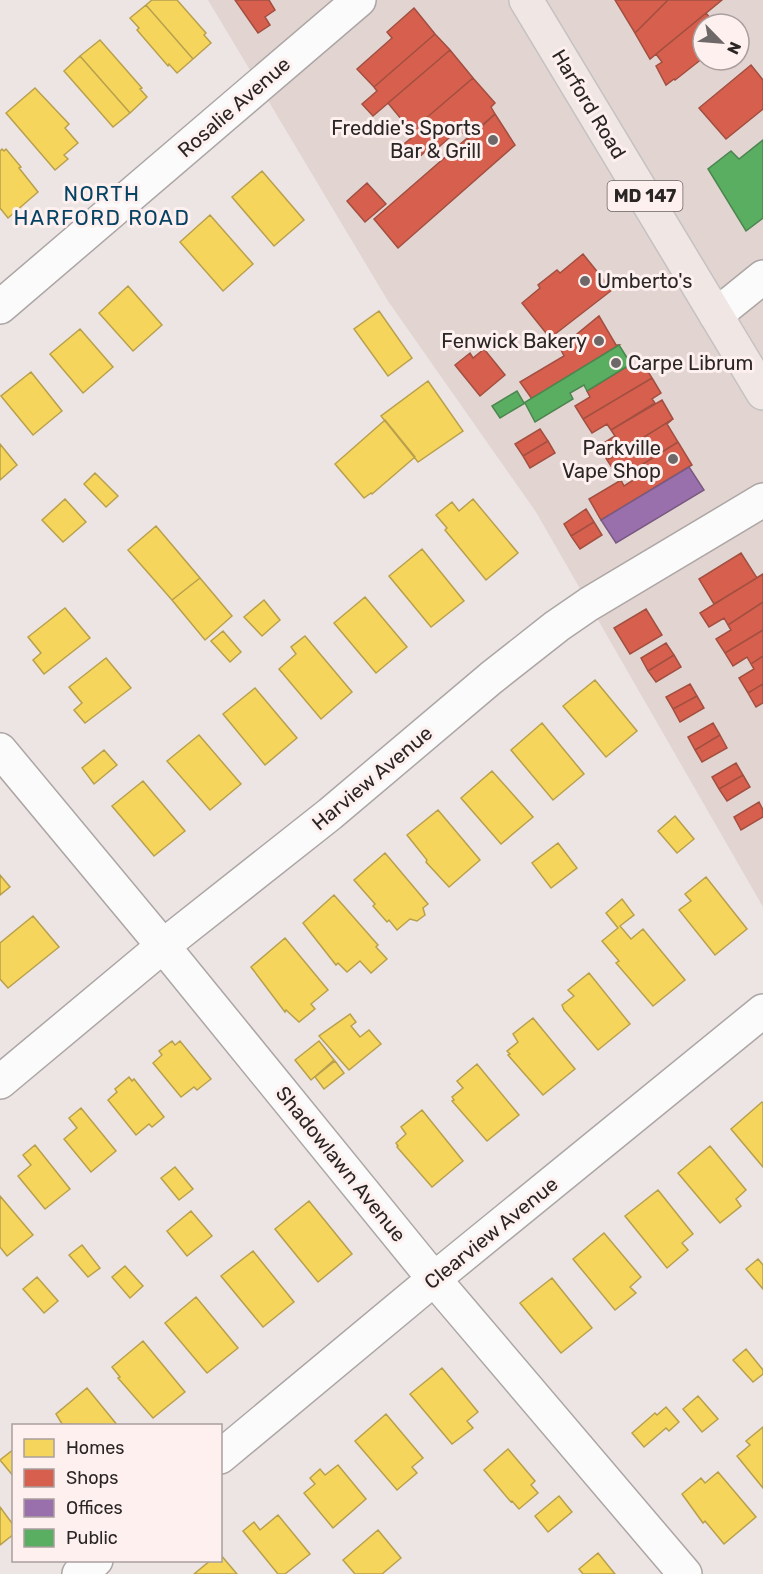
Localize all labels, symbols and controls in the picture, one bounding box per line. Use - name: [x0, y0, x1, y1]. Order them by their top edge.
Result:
- north arrow: [691, 12, 751, 72]
- text: N: [723, 39, 745, 57]
- street label: Harford Road: [547, 45, 631, 163]
- street label: Rosalie Avenue: [173, 52, 295, 162]
- place label: Freddie's Sports Bar & Grill: [331, 116, 481, 163]
- marker: Freddie's Sports Bar & Grill: [486, 133, 500, 147]
- district label: NORTH HARFORD ROAD: [14, 181, 190, 230]
- road number: MD 147: [608, 181, 682, 211]
- place label: Umberto's: [597, 269, 692, 293]
- marker: Umberto's: [578, 274, 592, 288]
- place label: Fenwick Bakery: [441, 329, 587, 353]
- marker: Fenwick Bakery: [592, 334, 606, 348]
- place label: Carpe Librum: [628, 351, 753, 375]
- marker: Carpe Librum: [609, 356, 623, 370]
- place label: Parkville Vape Shop: [562, 436, 661, 483]
- marker: Parkville Vape Shop: [666, 452, 680, 466]
- street label: Harview Avenue: [307, 721, 437, 835]
- street label: Shadowlawn Avenue: [271, 1081, 411, 1247]
- street label: Clearview Avenue: [419, 1172, 563, 1294]
- legend: [12, 1424, 222, 1562]
- text: Homes: [66, 1437, 124, 1459]
- text: Shops: [66, 1467, 118, 1489]
- text: Offices: [66, 1497, 123, 1519]
- text: Public: [66, 1527, 118, 1549]

